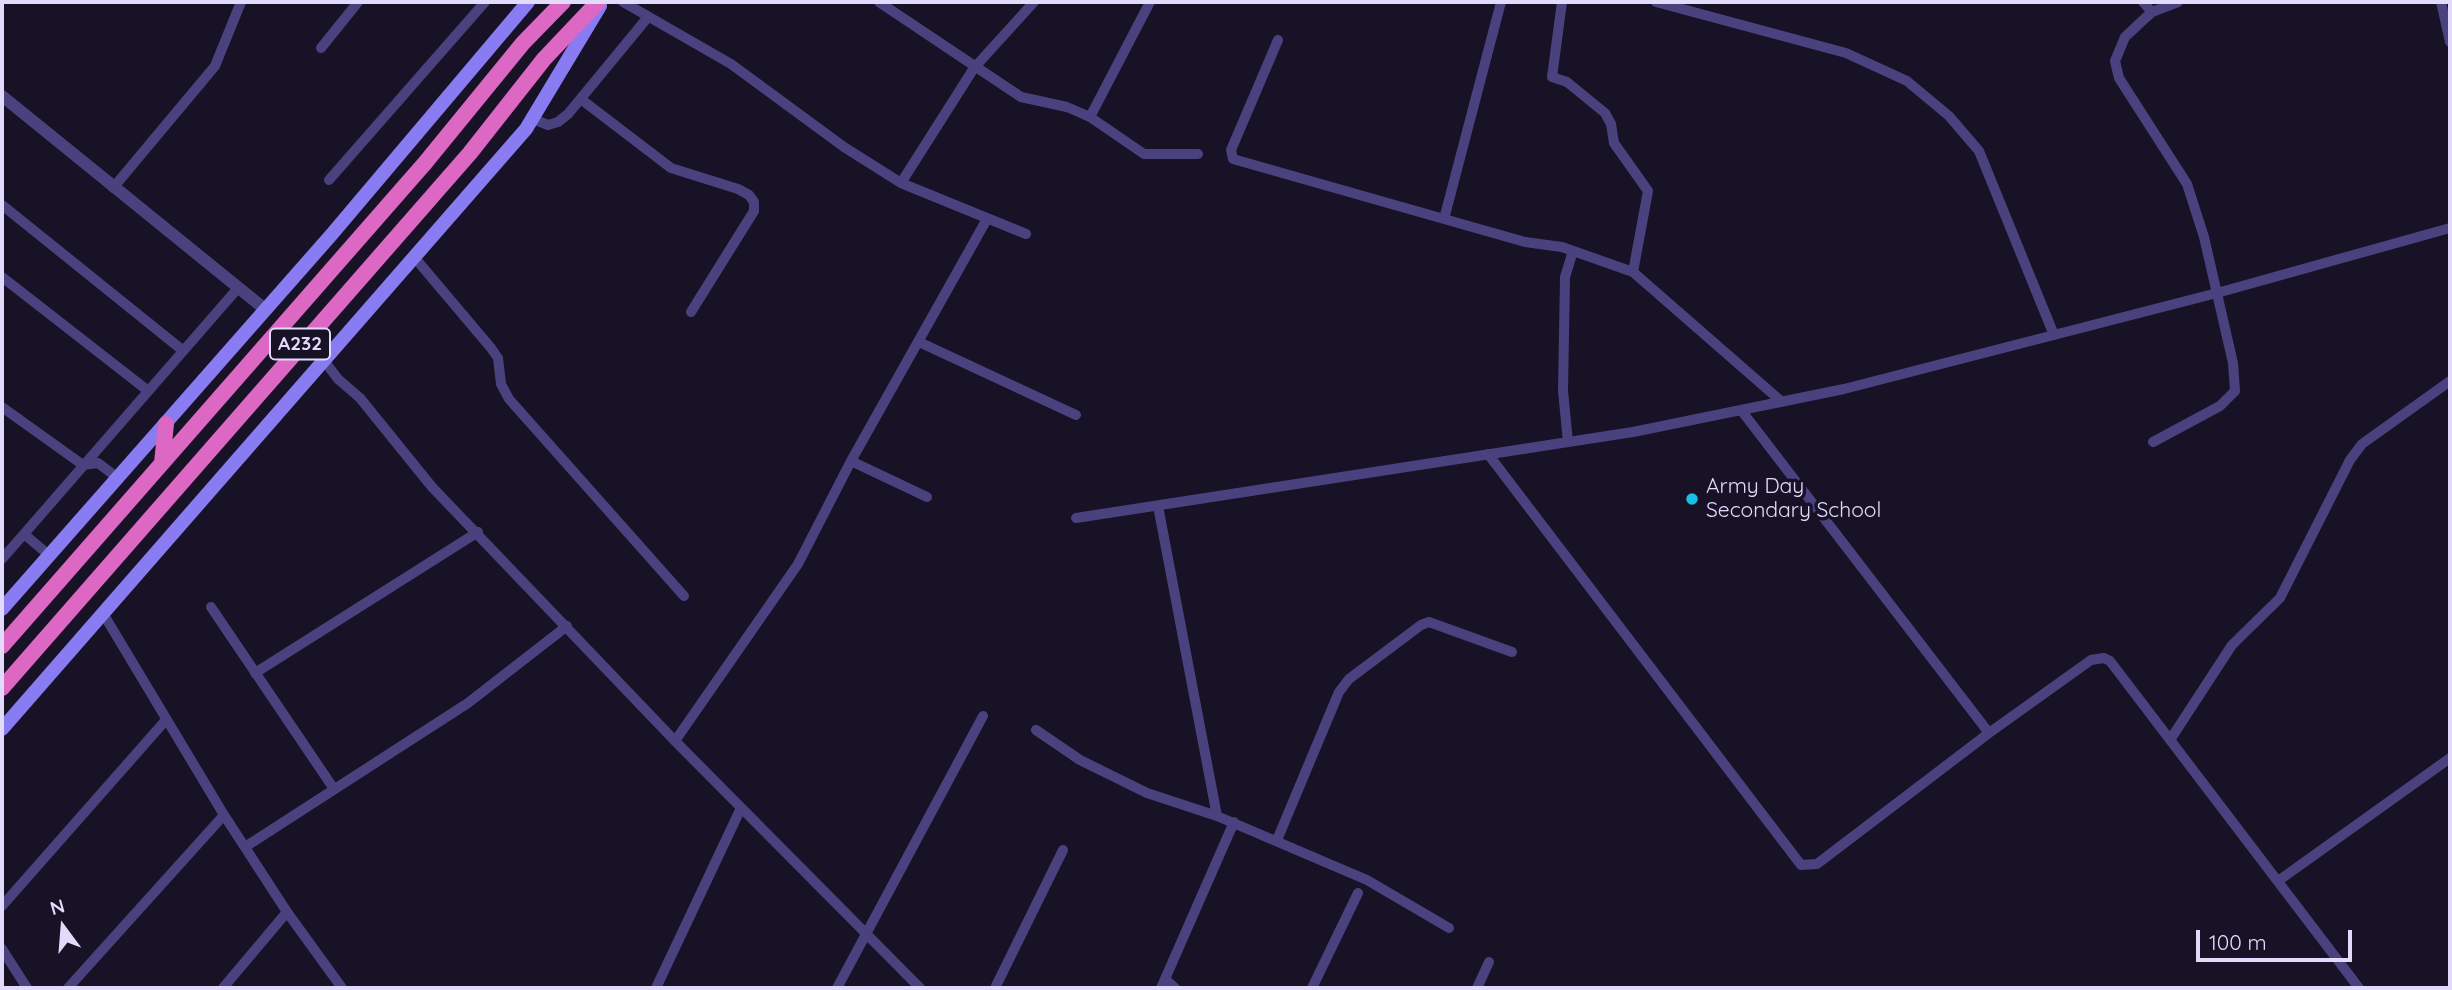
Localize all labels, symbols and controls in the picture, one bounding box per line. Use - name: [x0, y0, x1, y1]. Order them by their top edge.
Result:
- road number: A232: [270, 328, 330, 360]
- place label: Army Day Secondary School: [1706, 474, 1881, 524]
- marker: Army Day Secondary School: [1684, 491, 1700, 507]
- north arrow: [28, 892, 98, 962]
- text: N: [47, 893, 67, 920]
- scale bar: [2200, 916, 2356, 960]
- text: 100 m: [2209, 929, 2267, 955]

